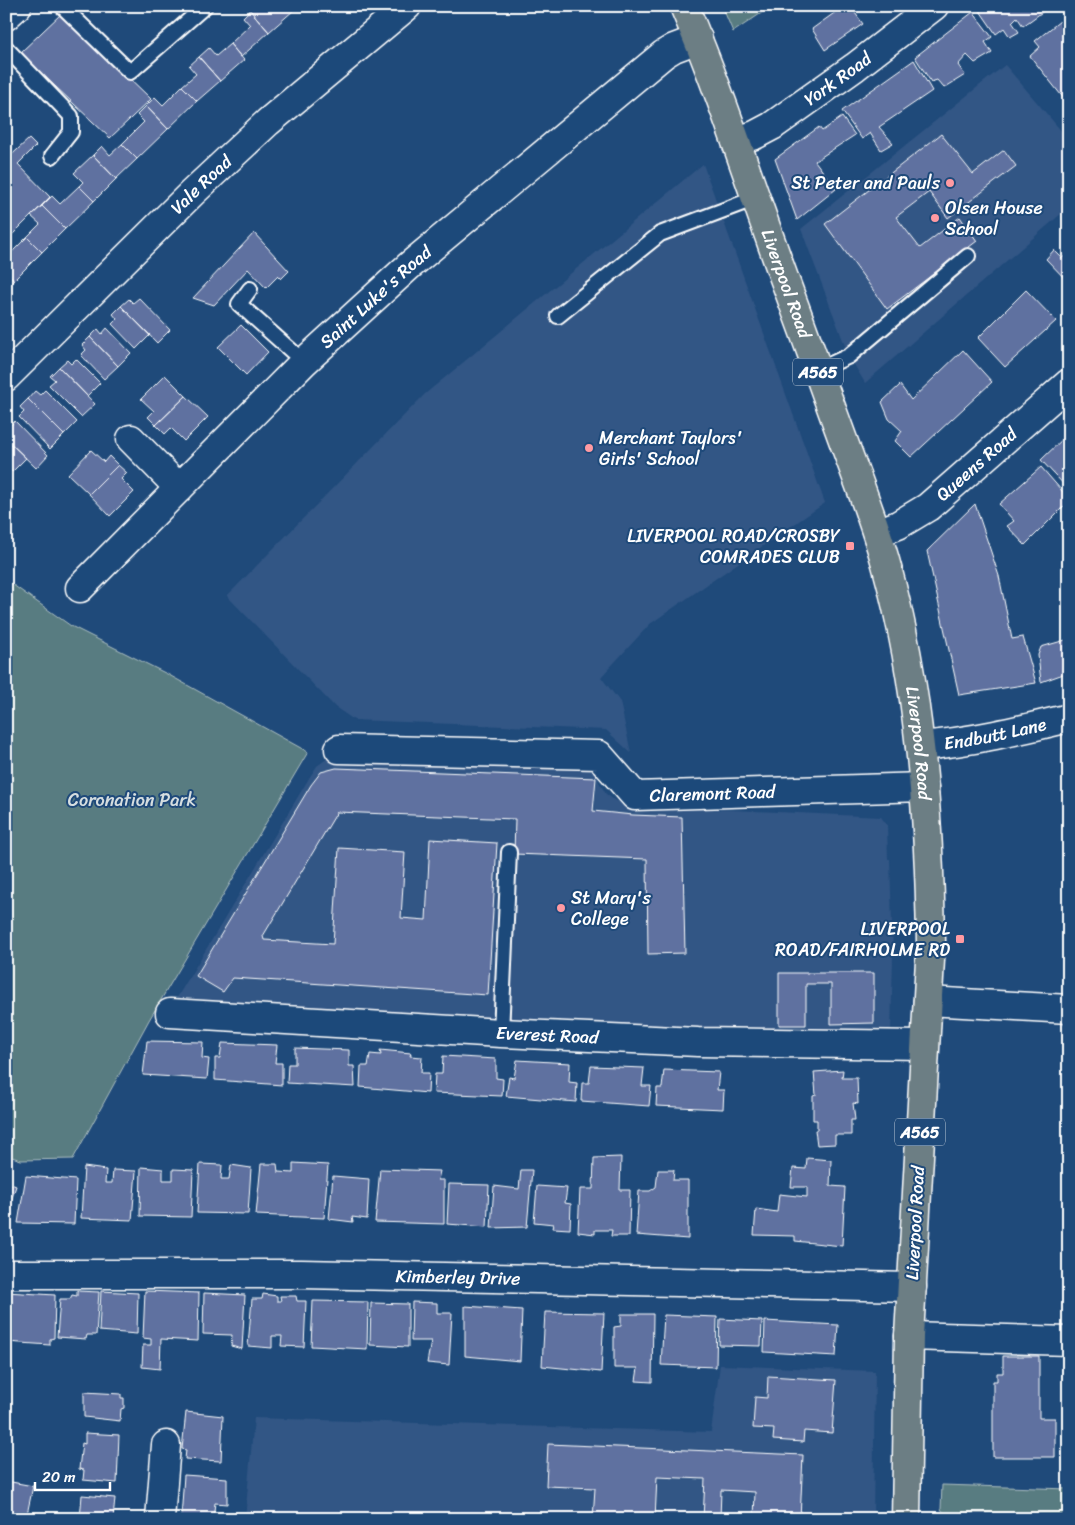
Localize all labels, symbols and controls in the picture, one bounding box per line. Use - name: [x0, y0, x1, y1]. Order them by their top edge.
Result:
- street label: York Road: [797, 43, 880, 115]
- street label: Vale Road: [163, 146, 241, 222]
- place label: St Peter and Pauls: [791, 167, 941, 199]
- marker: St Peter and Pauls: [944, 177, 956, 189]
- place label: Olsen House School: [945, 192, 1043, 245]
- marker: Olsen House School: [929, 212, 941, 224]
- street label: Liverpool Road: [752, 225, 821, 344]
- street label: Saint Luke's Road: [312, 236, 440, 357]
- road number: A565: [793, 358, 843, 386]
- street label: Queens Road: [928, 418, 1026, 510]
- place label: Merchant Taylors' Girls' School: [599, 422, 742, 475]
- marker: Merchant Taylors' Girls' School: [583, 442, 595, 454]
- place label: LIVERPOOL ROAD/CROSBY COMRADES CLUB: [627, 520, 841, 573]
- marker: LIVERPOOL ROAD/CROSBY COMRADES CLUB: [844, 540, 856, 552]
- street label: Liverpool Road: [896, 684, 941, 803]
- street label: Endbutt Lane: [942, 708, 1050, 759]
- street label: Claremont Road: [649, 776, 777, 812]
- park label: Coronation Park: [68, 784, 196, 816]
- place label: St Mary's College: [571, 882, 652, 935]
- marker: St Mary's College: [555, 902, 567, 914]
- place label: LIVERPOOL ROAD/FAIRHOLME RD: [775, 913, 951, 966]
- marker: LIVERPOOL ROAD/FAIRHOLME RD: [954, 933, 966, 945]
- street label: Everest Road: [495, 1017, 601, 1054]
- road number: A565: [895, 1118, 945, 1146]
- street label: Liverpool Road: [896, 1164, 934, 1281]
- street label: Kimberley Drive: [395, 1260, 521, 1295]
- scale bar: [35, 1460, 110, 1492]
- text: 20 m: [42, 1464, 76, 1490]

